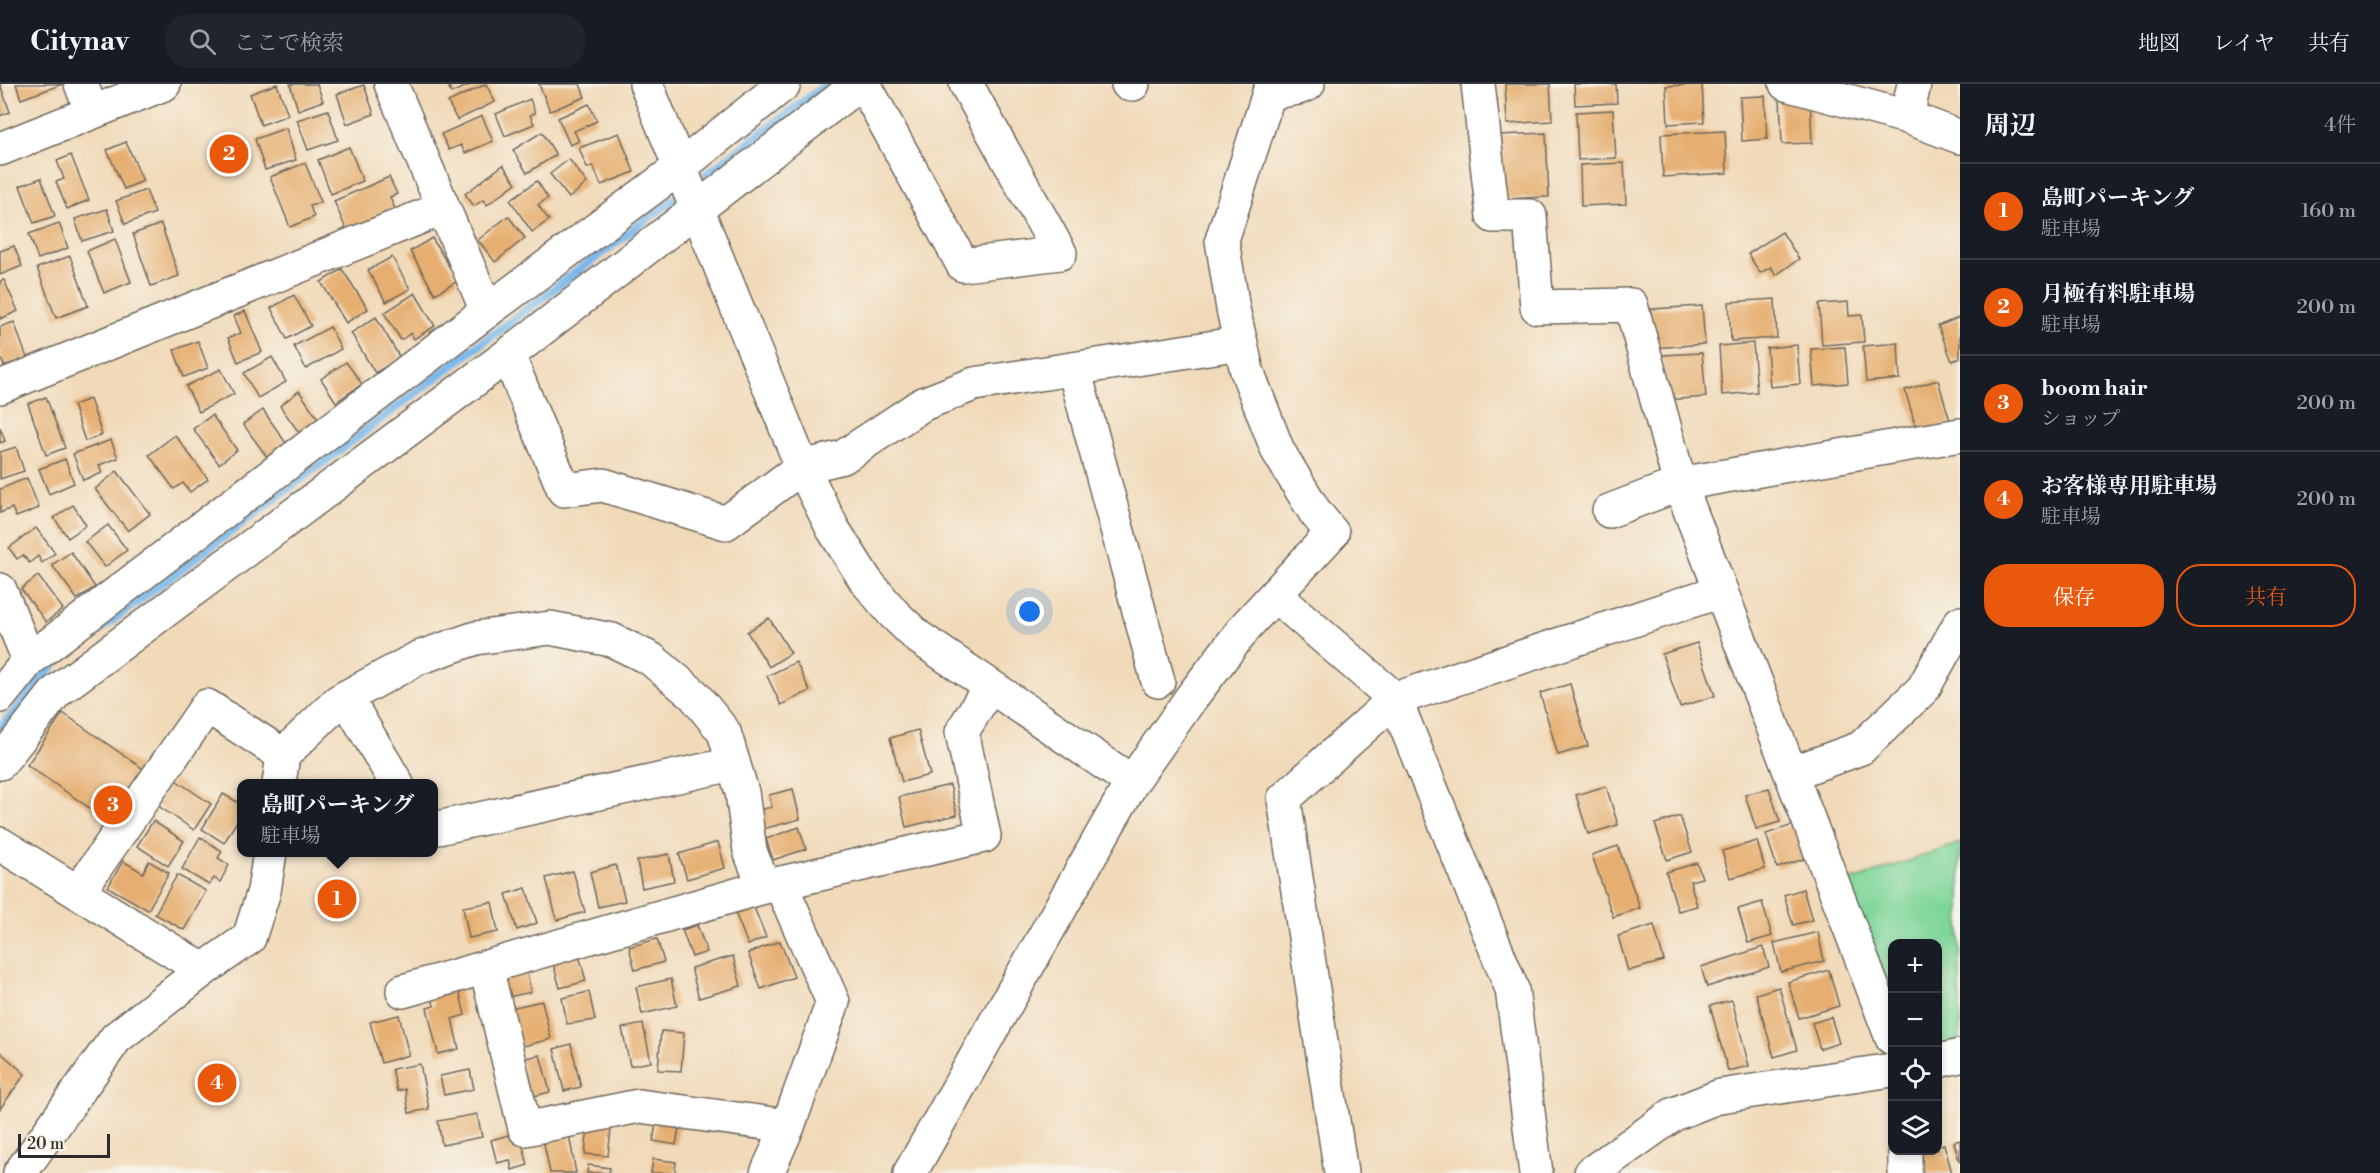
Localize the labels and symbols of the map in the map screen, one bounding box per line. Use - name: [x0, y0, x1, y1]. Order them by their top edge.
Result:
- pin: 2: [210, 132, 248, 176]
- your location: [1015, 597, 1044, 626]
- pin: 3: [94, 782, 132, 828]
- pin: 1: [318, 876, 356, 922]
- pin: 4: [198, 1060, 236, 1106]
- scale bar: [18, 1131, 110, 1158]

